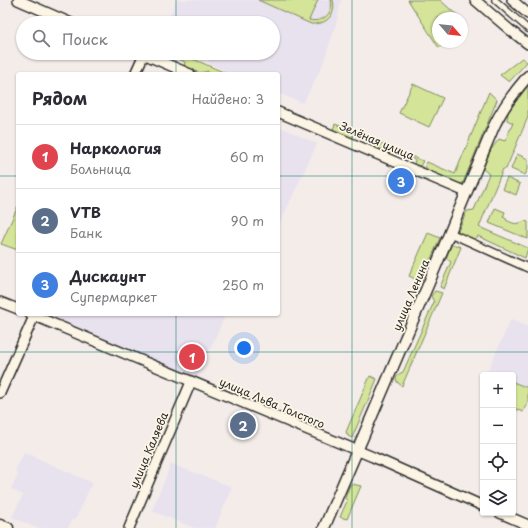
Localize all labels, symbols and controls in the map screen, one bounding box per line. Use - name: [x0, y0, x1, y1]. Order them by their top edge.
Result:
- north arrow: [432, 12, 468, 48]
- search box: [16, 16, 280, 60]
- icon: search: [30, 27, 52, 49]
- text: Поиск: [62, 27, 108, 50]
- text: Рядом: [32, 85, 87, 111]
- text: Найдено: 3: [192, 89, 264, 108]
- street label: Зелёная улица: [337, 117, 417, 164]
- text: Наркология: [70, 136, 162, 159]
- text: 1: [42, 147, 48, 166]
- text: 60 m: [230, 147, 264, 166]
- text: Больница: [70, 159, 131, 178]
- pin: 3: [388, 166, 414, 196]
- text: VTB: [70, 200, 101, 223]
- text: 2: [40, 211, 50, 230]
- text: 90 m: [231, 211, 264, 230]
- text: Банк: [70, 223, 102, 242]
- street label: улица Ленина: [388, 256, 433, 333]
- text: Дискаунт: [70, 264, 146, 287]
- text: 3: [41, 275, 49, 294]
- text: 250 m: [222, 275, 264, 294]
- text: Супермаркет: [70, 287, 157, 306]
- your location: [234, 338, 254, 358]
- pin: 1: [179, 342, 205, 372]
- map controls: [480, 372, 516, 516]
- button: +: [480, 372, 516, 408]
- street label: улица Льва Толстого: [217, 373, 327, 432]
- button: −: [480, 408, 516, 444]
- street label: улица Каляева: [125, 409, 172, 490]
- pin: 2: [230, 410, 256, 440]
- button: locate: [480, 444, 516, 480]
- button: layers: [480, 480, 516, 516]

